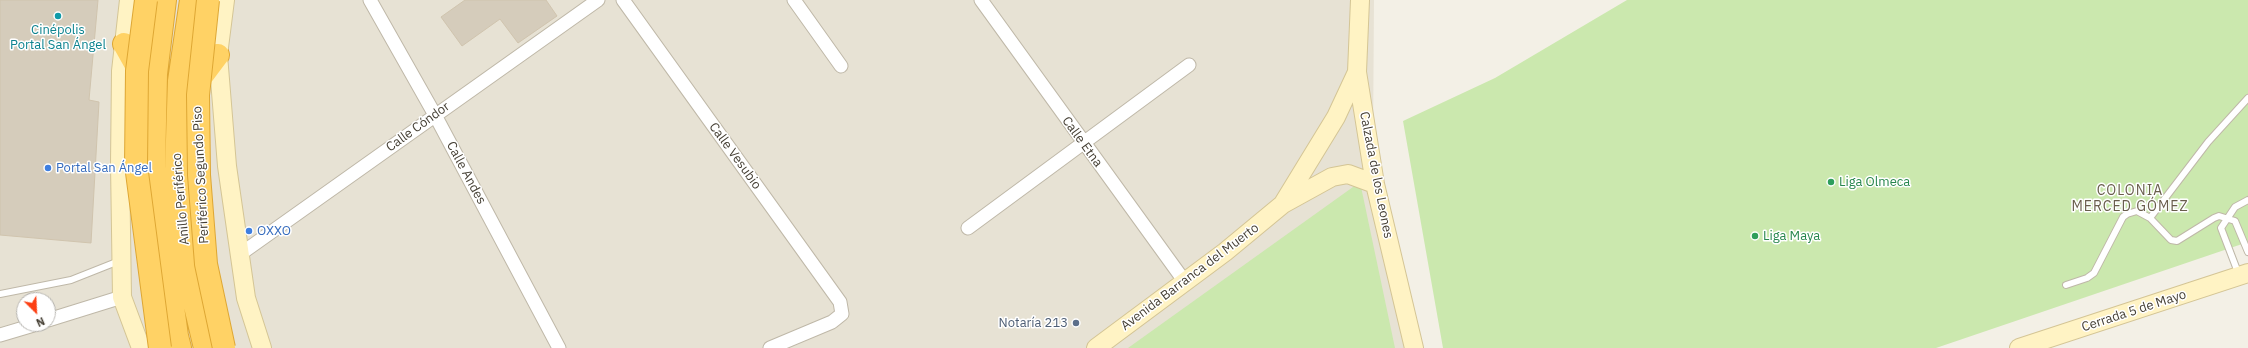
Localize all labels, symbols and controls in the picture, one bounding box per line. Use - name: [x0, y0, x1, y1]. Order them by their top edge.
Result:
- marker: Cinépolis Portal San Ángel: [53, 11, 63, 21]
- place label: Cinépolis Portal San Ángel: [10, 22, 106, 53]
- street label: Calle Cóndor: [383, 99, 453, 155]
- street label: Periférico Segundo Piso: [190, 106, 212, 244]
- street label: Calzada de los Leones: [1356, 110, 1396, 240]
- street label: Calle Etna: [1058, 114, 1106, 170]
- street label: Calle Vesubio: [706, 120, 764, 192]
- street label: Calle Andes: [443, 139, 489, 207]
- street label: Anillo Periférico: [169, 152, 193, 246]
- place label: Portal San Ángel: [56, 160, 152, 176]
- marker: Portal San Ángel: [43, 163, 53, 173]
- place label: Liga Olmeca: [1839, 174, 1910, 190]
- marker: Liga Olmeca: [1826, 177, 1836, 187]
- district label: COLONIA MERCED GÓMEZ: [2071, 183, 2189, 216]
- street label: Avenida Barranca del Muerto: [1118, 220, 1262, 334]
- place label: OXXO: [257, 223, 291, 239]
- marker: OXXO: [244, 226, 254, 236]
- place label: Liga Maya: [1763, 228, 1820, 244]
- marker: Liga Maya: [1750, 231, 1760, 241]
- street label: Cerrada 5 de Mayo: [2080, 287, 2188, 335]
- north arrow: [16, 292, 56, 332]
- text: N: [34, 314, 47, 330]
- place label: Notaría 213: [999, 315, 1068, 331]
- marker: Notaría 213: [1071, 318, 1081, 328]

